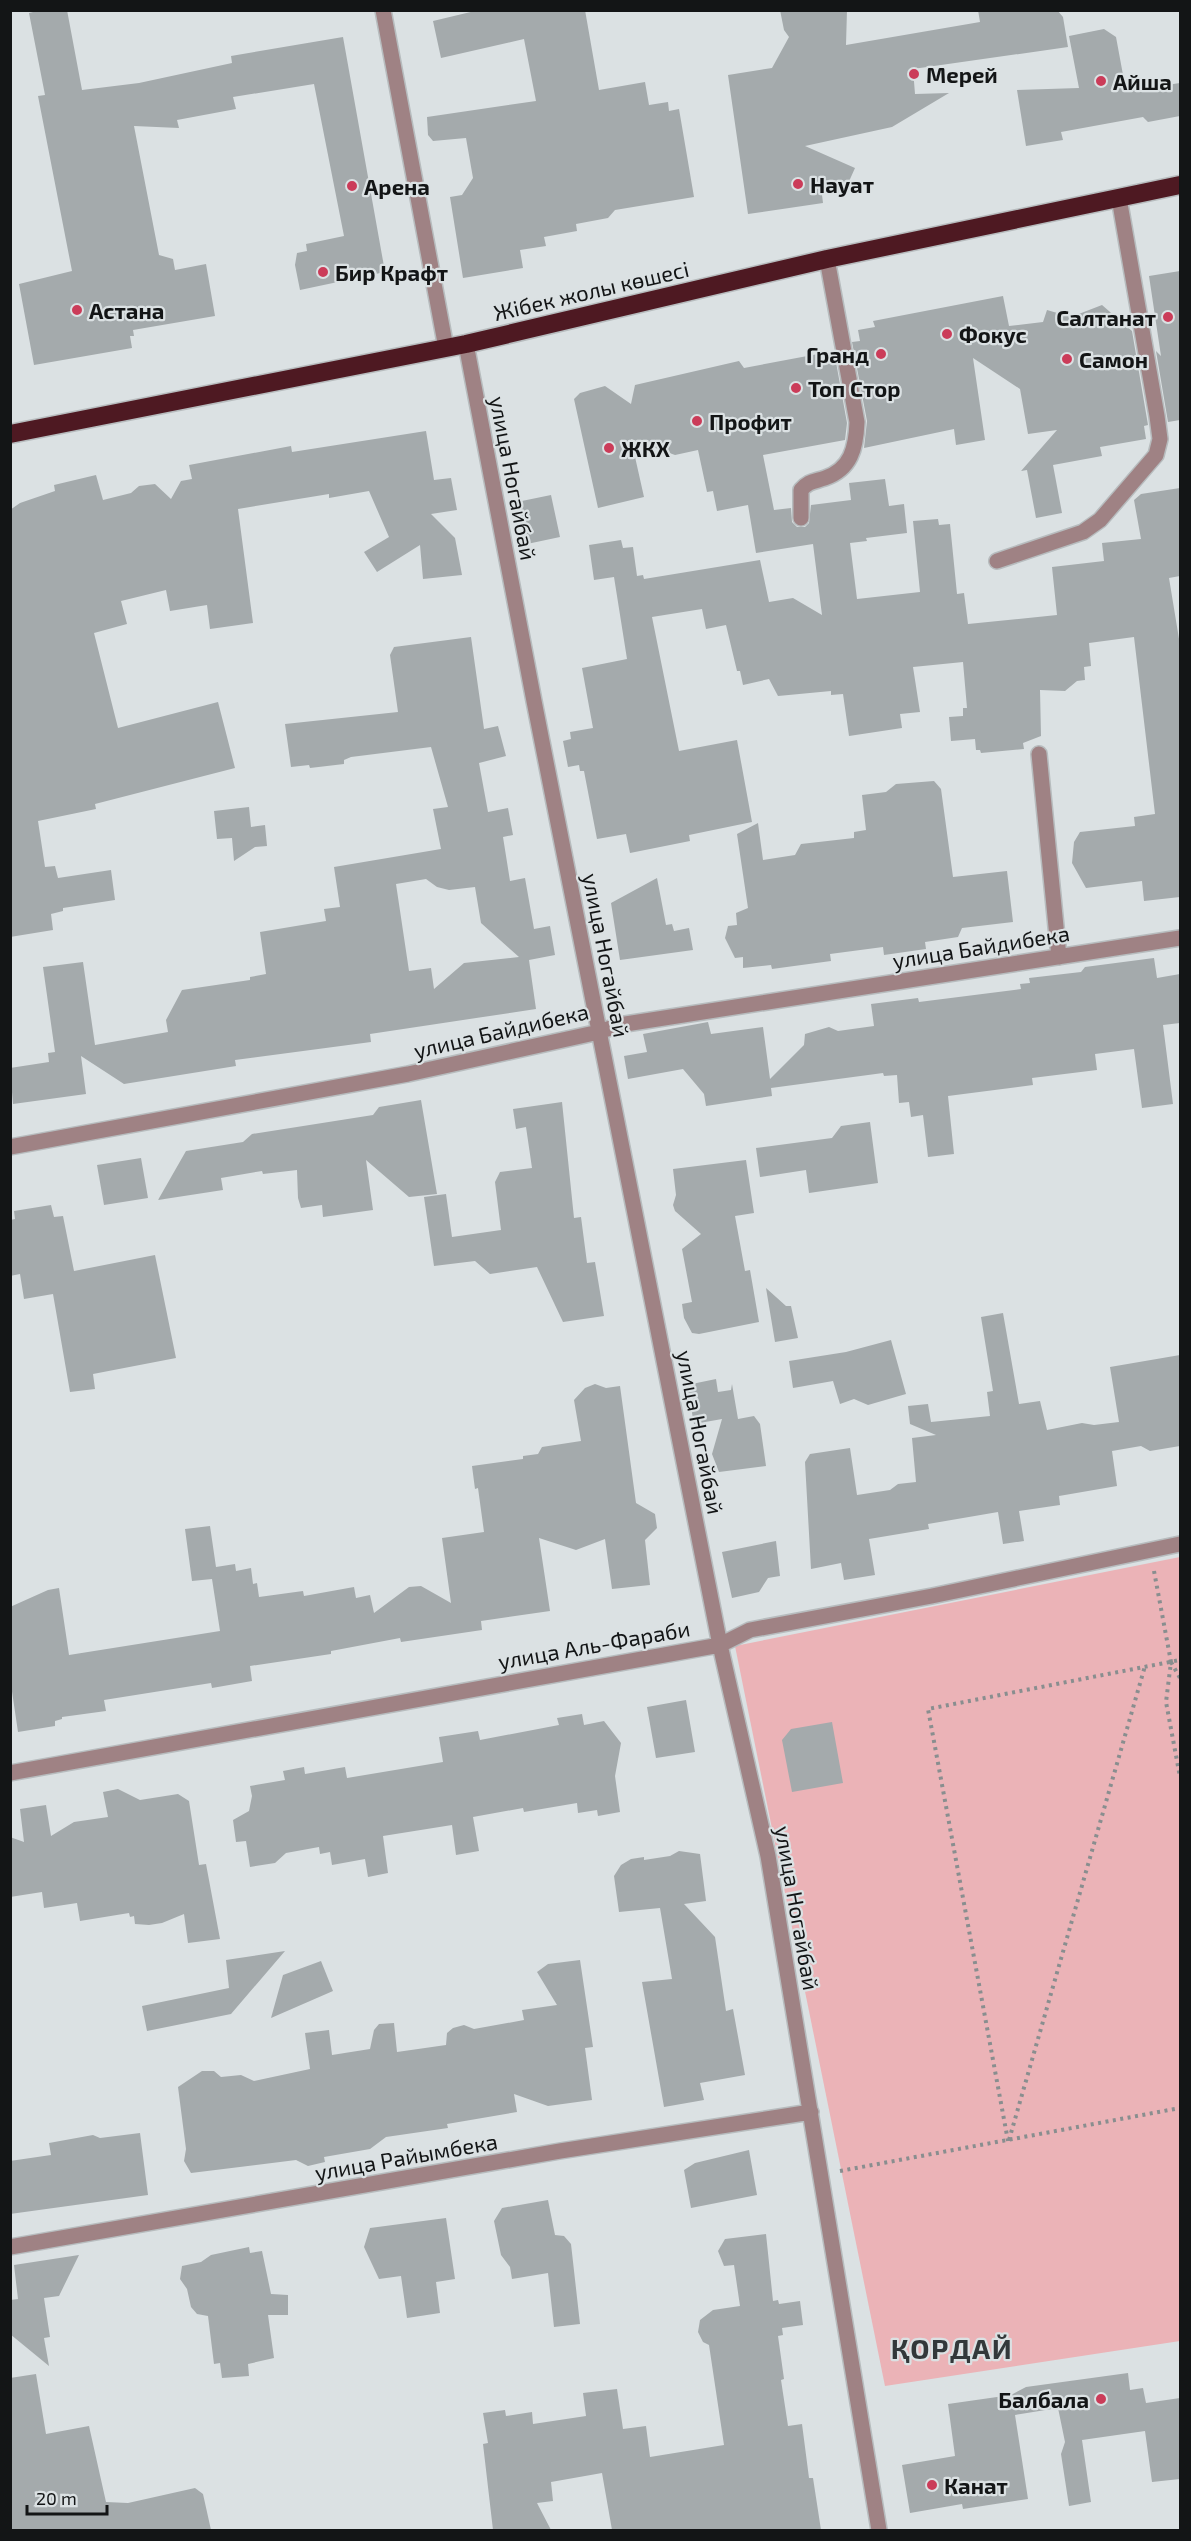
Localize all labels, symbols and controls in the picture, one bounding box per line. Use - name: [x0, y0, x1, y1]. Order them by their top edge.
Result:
- place label: Мерей: [926, 61, 998, 87]
- marker: Мерей: [907, 67, 921, 81]
- place label: Айша: [1113, 68, 1172, 94]
- marker: Айша: [1094, 74, 1108, 88]
- place label: Науат: [810, 171, 874, 197]
- place label: Арена: [364, 173, 430, 199]
- marker: Науат: [791, 177, 805, 191]
- marker: Арена: [345, 179, 359, 193]
- street label: Жібек жолы көшесі: [491, 255, 691, 325]
- place label: Бир Крафт: [335, 259, 448, 285]
- marker: Бир Крафт: [316, 265, 330, 279]
- place label: Астана: [89, 297, 164, 323]
- marker: Астана: [70, 303, 84, 317]
- place label: Салтанат: [1056, 304, 1156, 330]
- marker: Салтанат: [1161, 310, 1175, 324]
- place label: Фокус: [959, 321, 1027, 347]
- marker: Фокус: [940, 327, 954, 341]
- place label: Гранд: [806, 341, 869, 367]
- place label: Самон: [1079, 346, 1148, 372]
- marker: Гранд: [874, 347, 888, 361]
- marker: Самон: [1060, 352, 1074, 366]
- place label: Топ Стор: [808, 375, 900, 401]
- marker: Топ Стор: [789, 381, 803, 395]
- street label: улица Ногайбай: [484, 394, 543, 562]
- place label: Профит: [709, 408, 792, 434]
- marker: Профит: [690, 414, 704, 428]
- place label: ЖКХ: [621, 435, 670, 461]
- marker: ЖКХ: [602, 441, 616, 455]
- street label: улица Ногайбай: [577, 871, 636, 1039]
- street label: улица Байдибека: [891, 919, 1072, 974]
- street label: улица Байдибека: [411, 997, 591, 1064]
- street label: улица Ногайбай: [671, 1348, 730, 1516]
- street label: улица Аль-Фараби: [496, 1614, 692, 1675]
- street label: улица Ногайбай: [770, 1824, 825, 1992]
- street label: улица Райымбека: [313, 2127, 500, 2186]
- district label: ҚОРДАЙ: [891, 2331, 1013, 2365]
- place label: Балбала: [998, 2386, 1089, 2412]
- marker: Балбала: [1094, 2392, 1108, 2406]
- place label: Канат: [944, 2472, 1008, 2498]
- scale bar: [27, 2478, 106, 2516]
- marker: Канат: [925, 2478, 939, 2492]
- text: 20 m: [36, 2487, 77, 2509]

